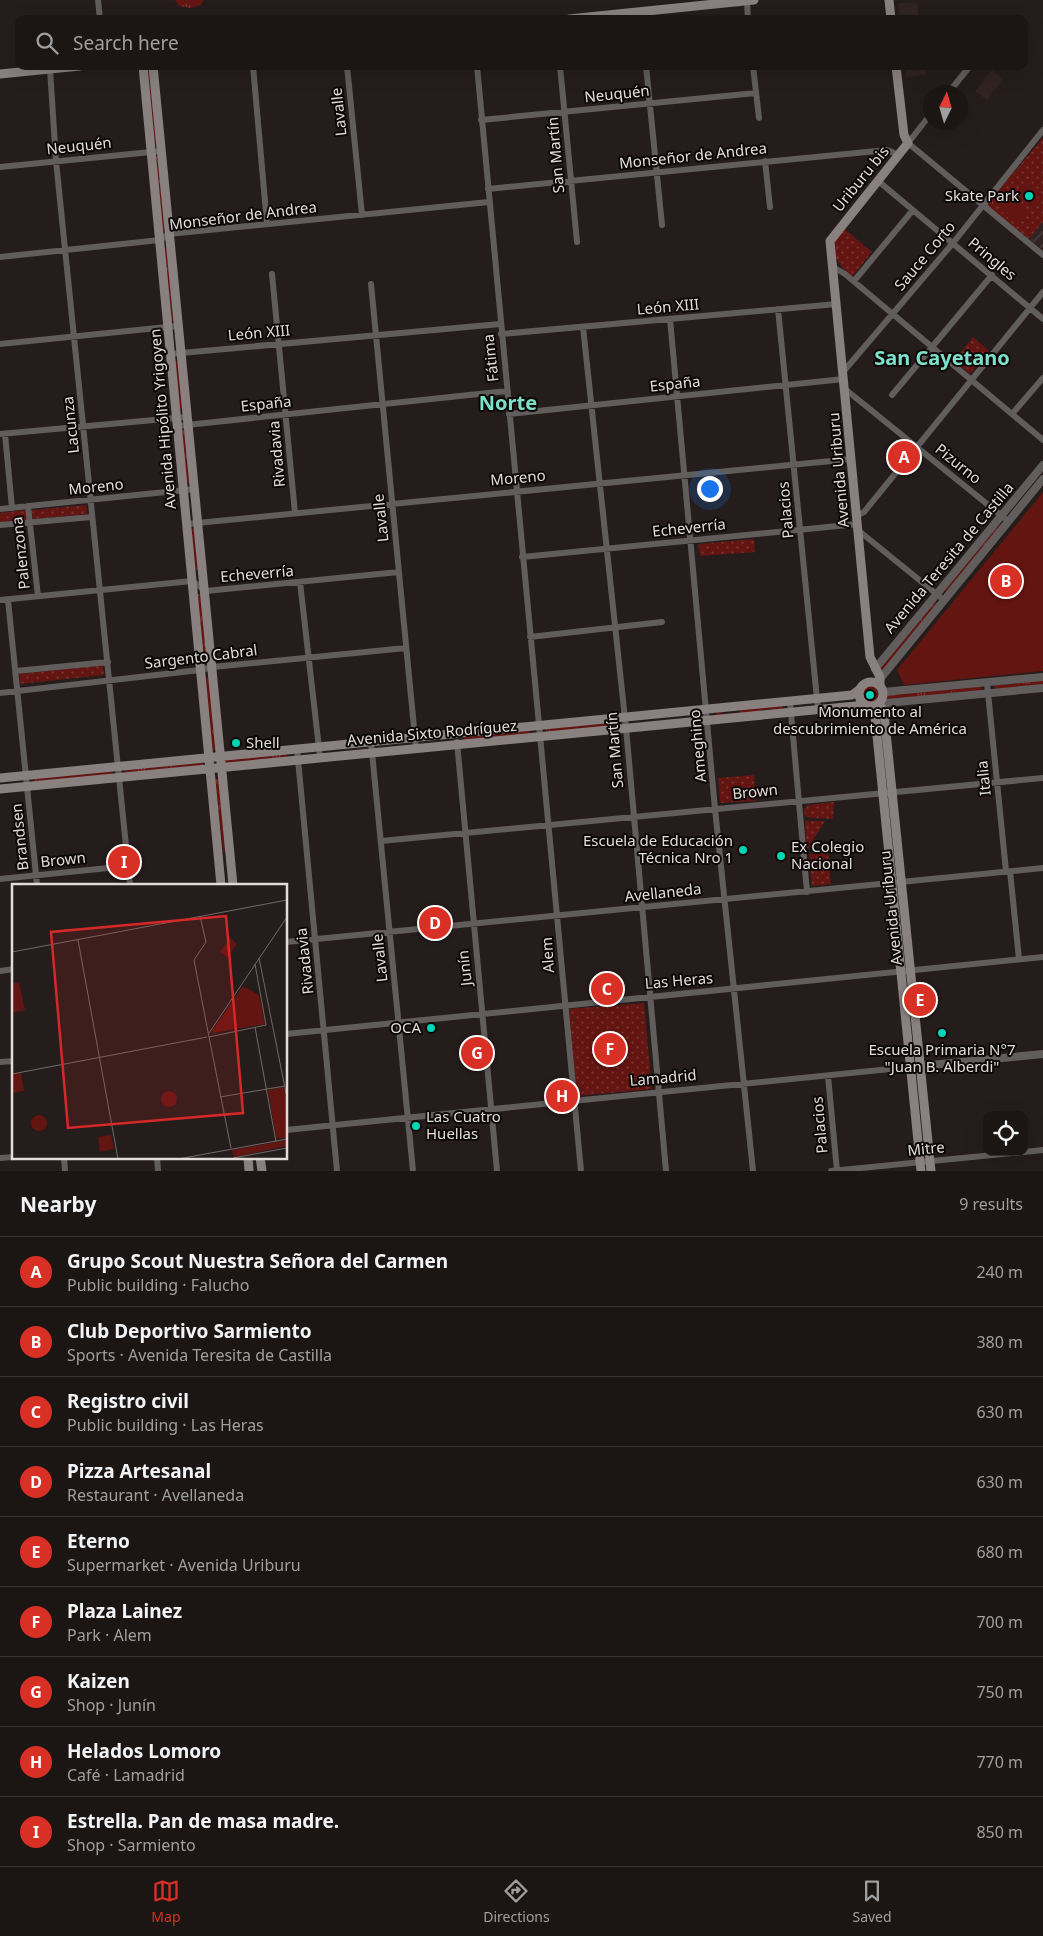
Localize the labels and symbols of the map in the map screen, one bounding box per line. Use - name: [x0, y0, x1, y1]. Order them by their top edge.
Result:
- street label: Neuquén: [583, 80, 650, 106]
- north arrow: [923, 85, 968, 130]
- street label: Lavalle: [326, 87, 350, 137]
- street label: San Martín: [542, 116, 568, 194]
- street label: Neuquén: [45, 132, 112, 158]
- street label: Monseñor de Andrea: [618, 137, 768, 173]
- street label: Uriburu bis: [828, 141, 893, 215]
- place label: Skate Park: [945, 185, 1019, 205]
- marker: Skate Park: [1023, 190, 1035, 202]
- street label: Monseñor de Andrea: [168, 196, 318, 234]
- street label: Sauce Corto: [889, 216, 959, 294]
- street label: Pringles: [964, 232, 1021, 284]
- street label: León XIII: [636, 293, 700, 319]
- street label: León XIII: [227, 319, 291, 345]
- street label: Avenida Hipólito Yrigoyen: [144, 328, 180, 510]
- street label: Fátima: [478, 333, 502, 383]
- district label: San Cayetano: [874, 344, 1010, 371]
- street label: España: [649, 370, 701, 396]
- district label: Norte: [479, 389, 537, 416]
- street label: España: [240, 390, 292, 416]
- street label: Lacunza: [57, 395, 83, 455]
- street label: Avenida Uriburu: [823, 412, 853, 528]
- street label: Rivadavia: [263, 420, 289, 488]
- pin: A: [888, 438, 920, 476]
- street label: Pizurno: [931, 439, 986, 488]
- street label: Moreno: [489, 465, 546, 489]
- street label: Moreno: [67, 473, 124, 499]
- your location: [697, 476, 723, 502]
- street label: Avenida Teresita de Castilla: [879, 478, 1017, 637]
- street label: Palacios: [773, 481, 797, 539]
- street label: Lavalle: [368, 493, 392, 543]
- street label: Echeverría: [651, 513, 727, 541]
- street label: Palenzona: [6, 516, 34, 590]
- street label: Echeverría: [219, 560, 295, 586]
- pin: B: [990, 562, 1022, 600]
- street label: Sargento Cabral: [143, 639, 258, 673]
- marker: Monumento al descubrimiento de América: [864, 689, 876, 701]
- place label: Monumento al descubrimiento de América: [773, 701, 967, 738]
- street label: Ameghino: [684, 709, 710, 783]
- street label: San Martín: [601, 711, 627, 789]
- street label: Avenida Sixto Rodríguez: [346, 715, 518, 749]
- place label: Shell: [246, 732, 280, 752]
- marker: Shell: [230, 737, 242, 749]
- street label: Italia: [971, 760, 995, 797]
- street label: Brown: [731, 779, 779, 803]
- street label: Brandsen: [6, 803, 32, 872]
- place label: Escuela de Educación Técnica Nro 1: [583, 830, 733, 867]
- place label: Ex Colegio Nacional: [791, 836, 864, 873]
- pin: I: [108, 843, 140, 881]
- marker: Escuela de Educación Técnica Nro 1: [737, 844, 749, 856]
- street label: Brown: [39, 847, 87, 871]
- marker: Ex Colegio Nacional: [775, 850, 787, 862]
- street label: Avenida Uriburu: [874, 850, 906, 967]
- street label: Avellaneda: [623, 878, 702, 906]
- inset map: [12, 884, 288, 1158]
- pin: D: [419, 904, 451, 942]
- street label: Rivadavia: [291, 927, 317, 995]
- street label: Lavalle: [367, 933, 391, 983]
- street label: Alem: [536, 936, 558, 974]
- street label: Junín: [452, 949, 476, 989]
- street label: Las Heras: [644, 967, 714, 993]
- pin: C: [591, 970, 623, 1008]
- pin: E: [904, 981, 936, 1019]
- place label: OCA: [390, 1017, 421, 1037]
- marker: OCA: [425, 1022, 437, 1034]
- marker: Escuela Primaria N°7 "Juan B. Alberdi": [936, 1027, 948, 1039]
- pin: F: [594, 1030, 626, 1068]
- pin: G: [461, 1034, 493, 1072]
- place label: Escuela Primaria N°7 "Juan B. Alberdi": [868, 1039, 1016, 1076]
- street label: Lamadrid: [629, 1064, 697, 1090]
- pin: H: [546, 1077, 578, 1115]
- street label: Palacios: [807, 1096, 831, 1154]
- place label: Las Cuatro Huellas: [426, 1106, 501, 1143]
- marker: Las Cuatro Huellas: [410, 1120, 422, 1132]
- street label: Mitre: [906, 1136, 945, 1160]

